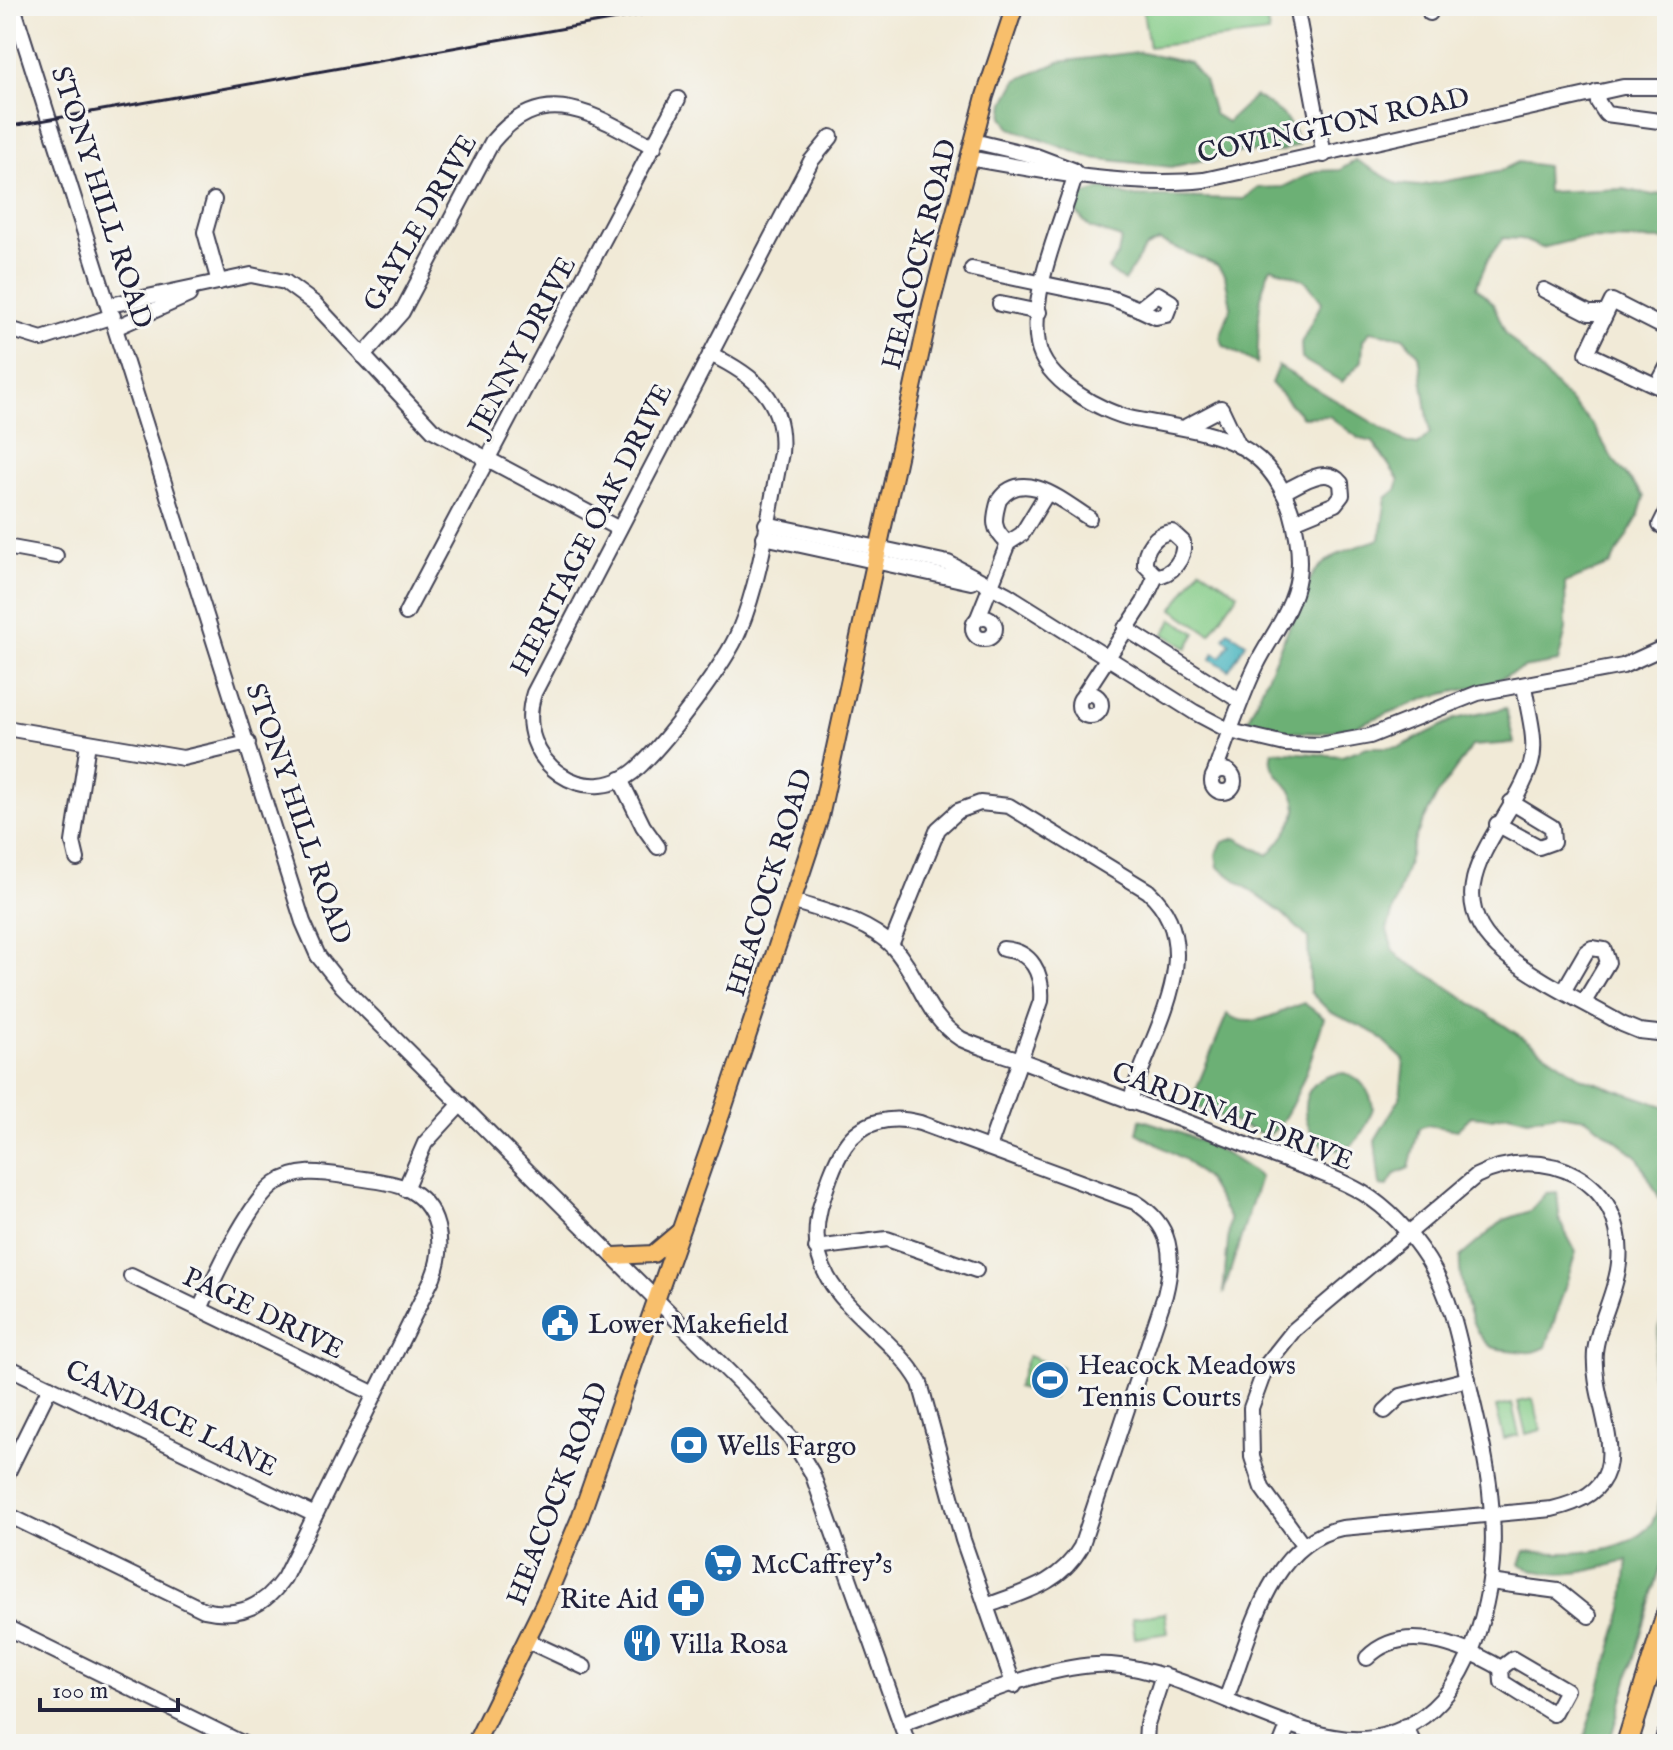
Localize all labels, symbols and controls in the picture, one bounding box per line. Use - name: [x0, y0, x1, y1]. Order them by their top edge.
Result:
- street label: STONY HILL ROAD: [42, 62, 160, 333]
- street label: COVINGTON ROAD: [1194, 80, 1473, 172]
- street label: GAYLE DRIVE: [356, 129, 486, 318]
- street label: HEACOCK ROAD: [875, 136, 966, 373]
- street label: JENNY DRIVE: [460, 251, 585, 444]
- street label: HERITAGE OAK DRIVE: [503, 378, 681, 682]
- street label: STONY HILL ROAD: [237, 679, 359, 949]
- street label: HEACOCK ROAD: [719, 765, 822, 1001]
- street label: CARDINAL DRIVE: [1106, 1055, 1358, 1180]
- street label: PAGE DRIVE: [177, 1260, 349, 1368]
- public building icon: Lower Makefield: [539, 1302, 581, 1344]
- place label: Lower Makefield: [588, 1308, 788, 1343]
- place label: Heacock Meadows Tennis Courts: [1078, 1349, 1296, 1416]
- street label: CANDACE LANE: [59, 1353, 283, 1486]
- sports icon: Heacock Meadows Tennis Courts: [1029, 1359, 1071, 1401]
- street label: HEACOCK ROAD: [500, 1377, 617, 1610]
- bank icon: Wells Fargo: [668, 1424, 710, 1466]
- place label: Wells Fargo: [717, 1430, 856, 1465]
- supermarket icon: McCaffrey's: [702, 1542, 744, 1584]
- place label: McCaffrey's: [751, 1548, 892, 1583]
- pharmacy icon: Rite Aid: [665, 1577, 707, 1619]
- place label: Rite Aid: [560, 1583, 658, 1618]
- restaurant icon: Villa Rosa: [621, 1622, 663, 1664]
- place label: Villa Rosa: [669, 1628, 788, 1663]
- scale bar: [40, 1662, 178, 1712]
- text: 100 m: [52, 1676, 108, 1707]

